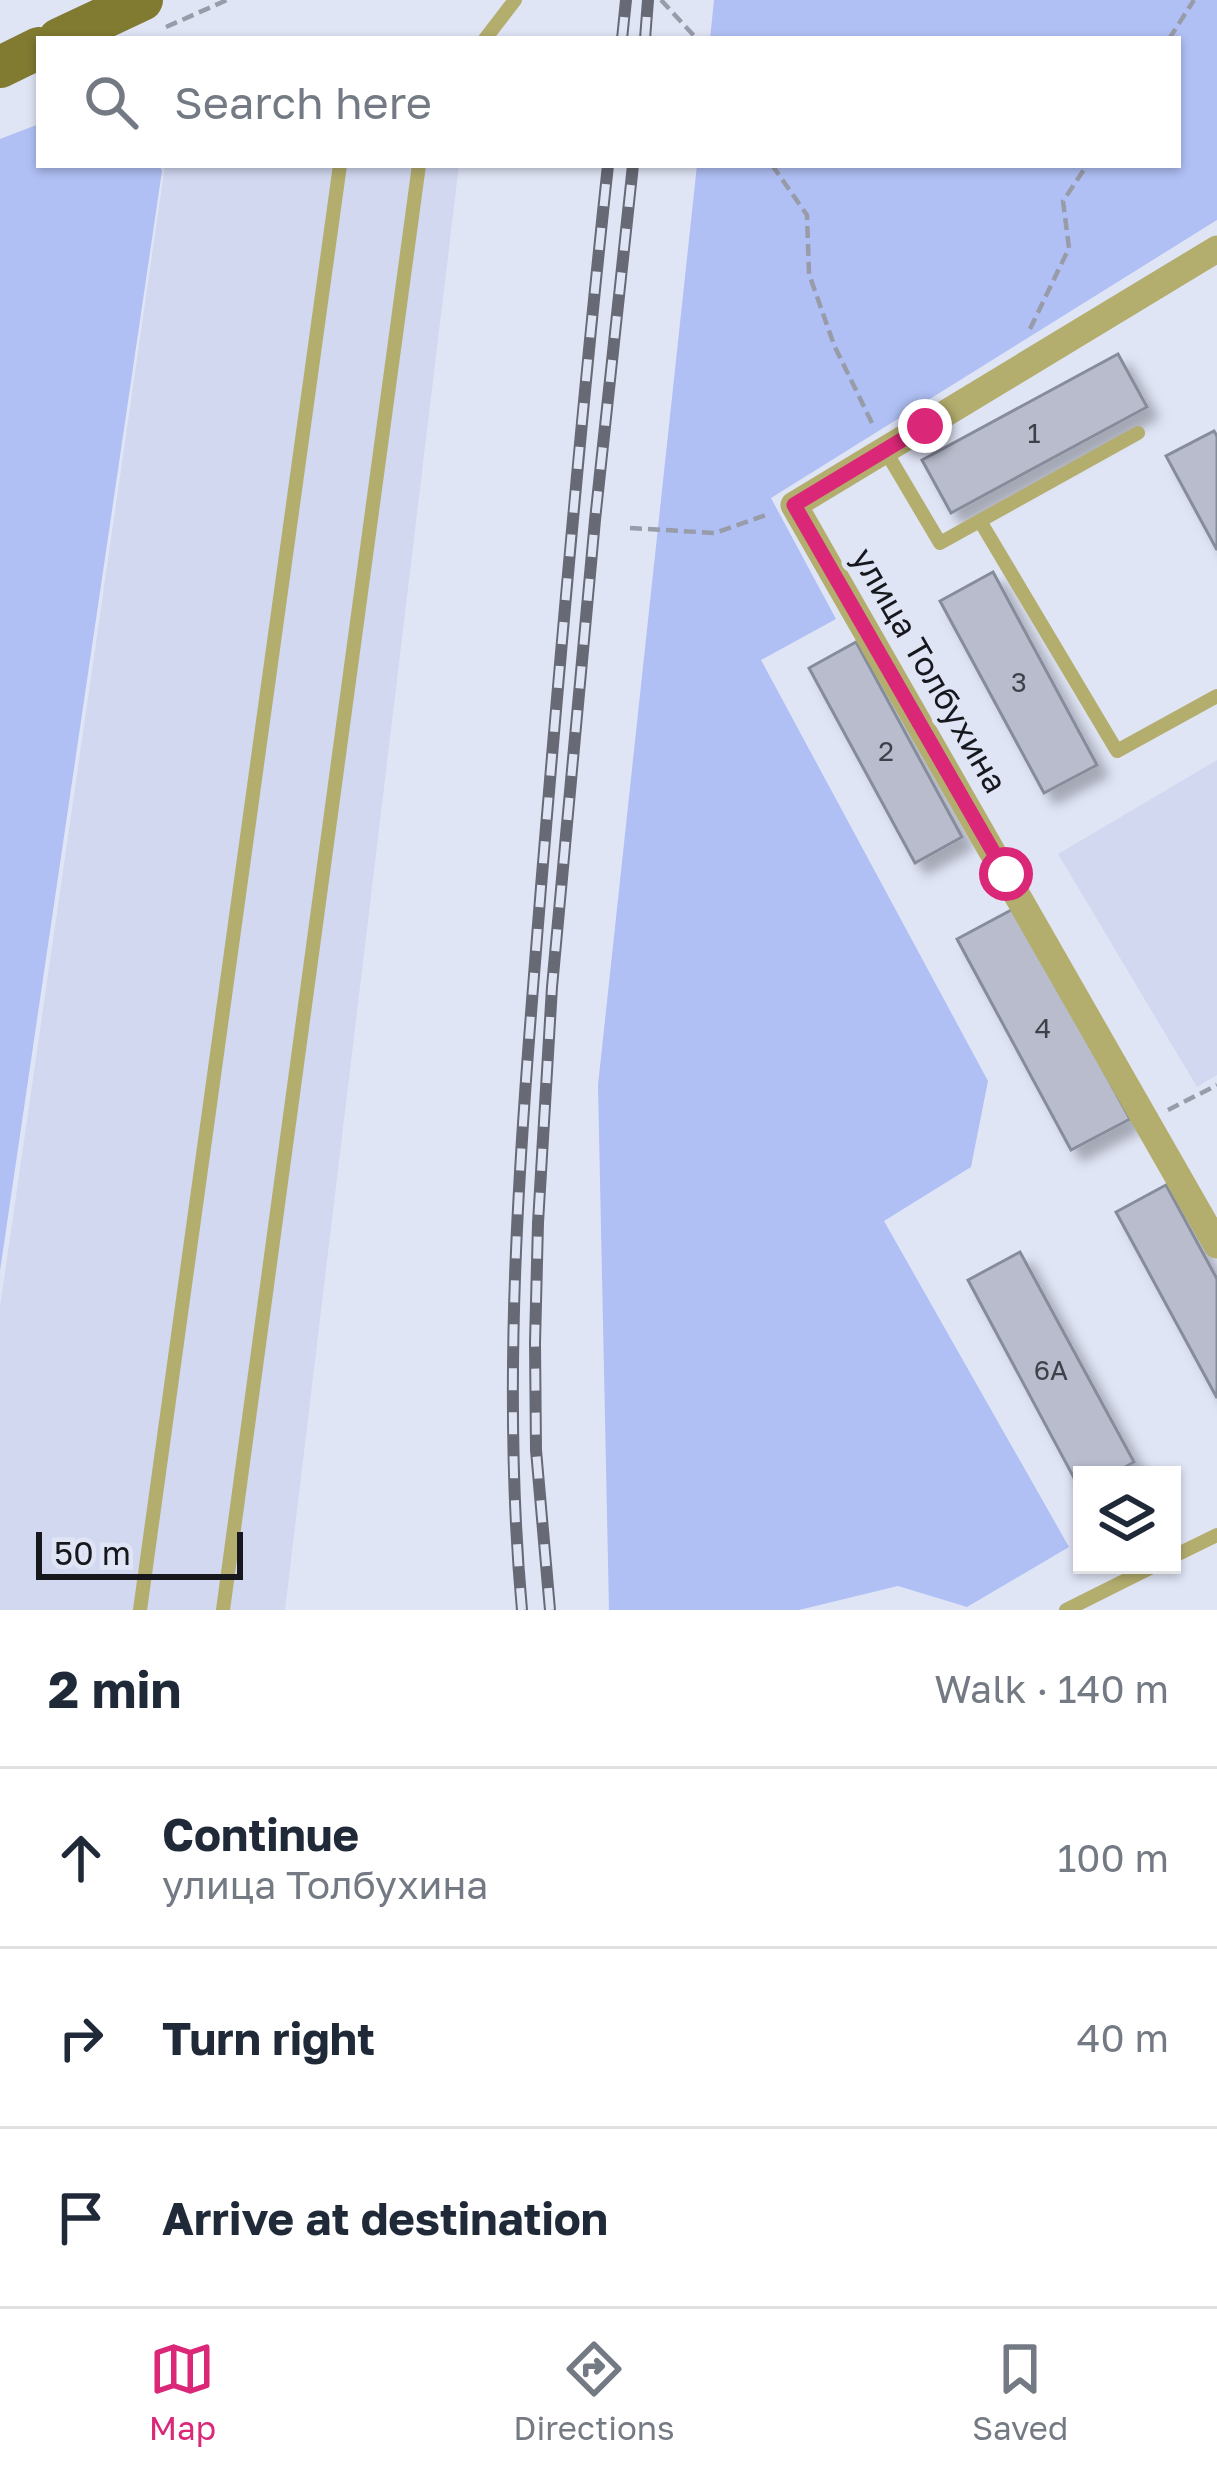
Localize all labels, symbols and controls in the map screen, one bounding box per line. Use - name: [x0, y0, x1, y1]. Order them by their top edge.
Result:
- search box: [36, 36, 1181, 168]
- icon: search: [78, 69, 144, 135]
- text: Search here: [174, 75, 432, 129]
- route end: [898, 399, 952, 453]
- house number: 1: [1027, 417, 1041, 449]
- street label: улица Толбухина: [845, 540, 1016, 799]
- house number: 3: [1011, 666, 1027, 698]
- house number: 2: [878, 735, 894, 767]
- route start: [979, 847, 1033, 901]
- house number: 4: [1035, 1012, 1051, 1044]
- house number: 6А: [1034, 1354, 1068, 1386]
- map controls: [1073, 1466, 1181, 1574]
- button: layers: [1073, 1466, 1181, 1574]
- scale bar: [36, 1526, 243, 1579]
- text: 50 m: [54, 1533, 131, 1572]
- text: 2 min: [48, 1658, 181, 1719]
- text: Walk · 140 m: [934, 1665, 1169, 1712]
- text: Continue: [162, 1807, 359, 1861]
- icon: ahead: [48, 1825, 114, 1891]
- text: 100 m: [1057, 1834, 1169, 1881]
- text: улица Толбухина: [162, 1861, 488, 1908]
- icon: right: [48, 2005, 114, 2071]
- text: Turn right: [162, 2011, 375, 2065]
- text: 40 m: [1077, 2014, 1169, 2061]
- icon: arrive: [48, 2185, 114, 2251]
- text: Arrive at destination: [162, 2191, 608, 2245]
- tab: Map: [149, 2336, 216, 2447]
- tab: Directions: [513, 2336, 675, 2447]
- tab: Saved: [972, 2336, 1068, 2447]

